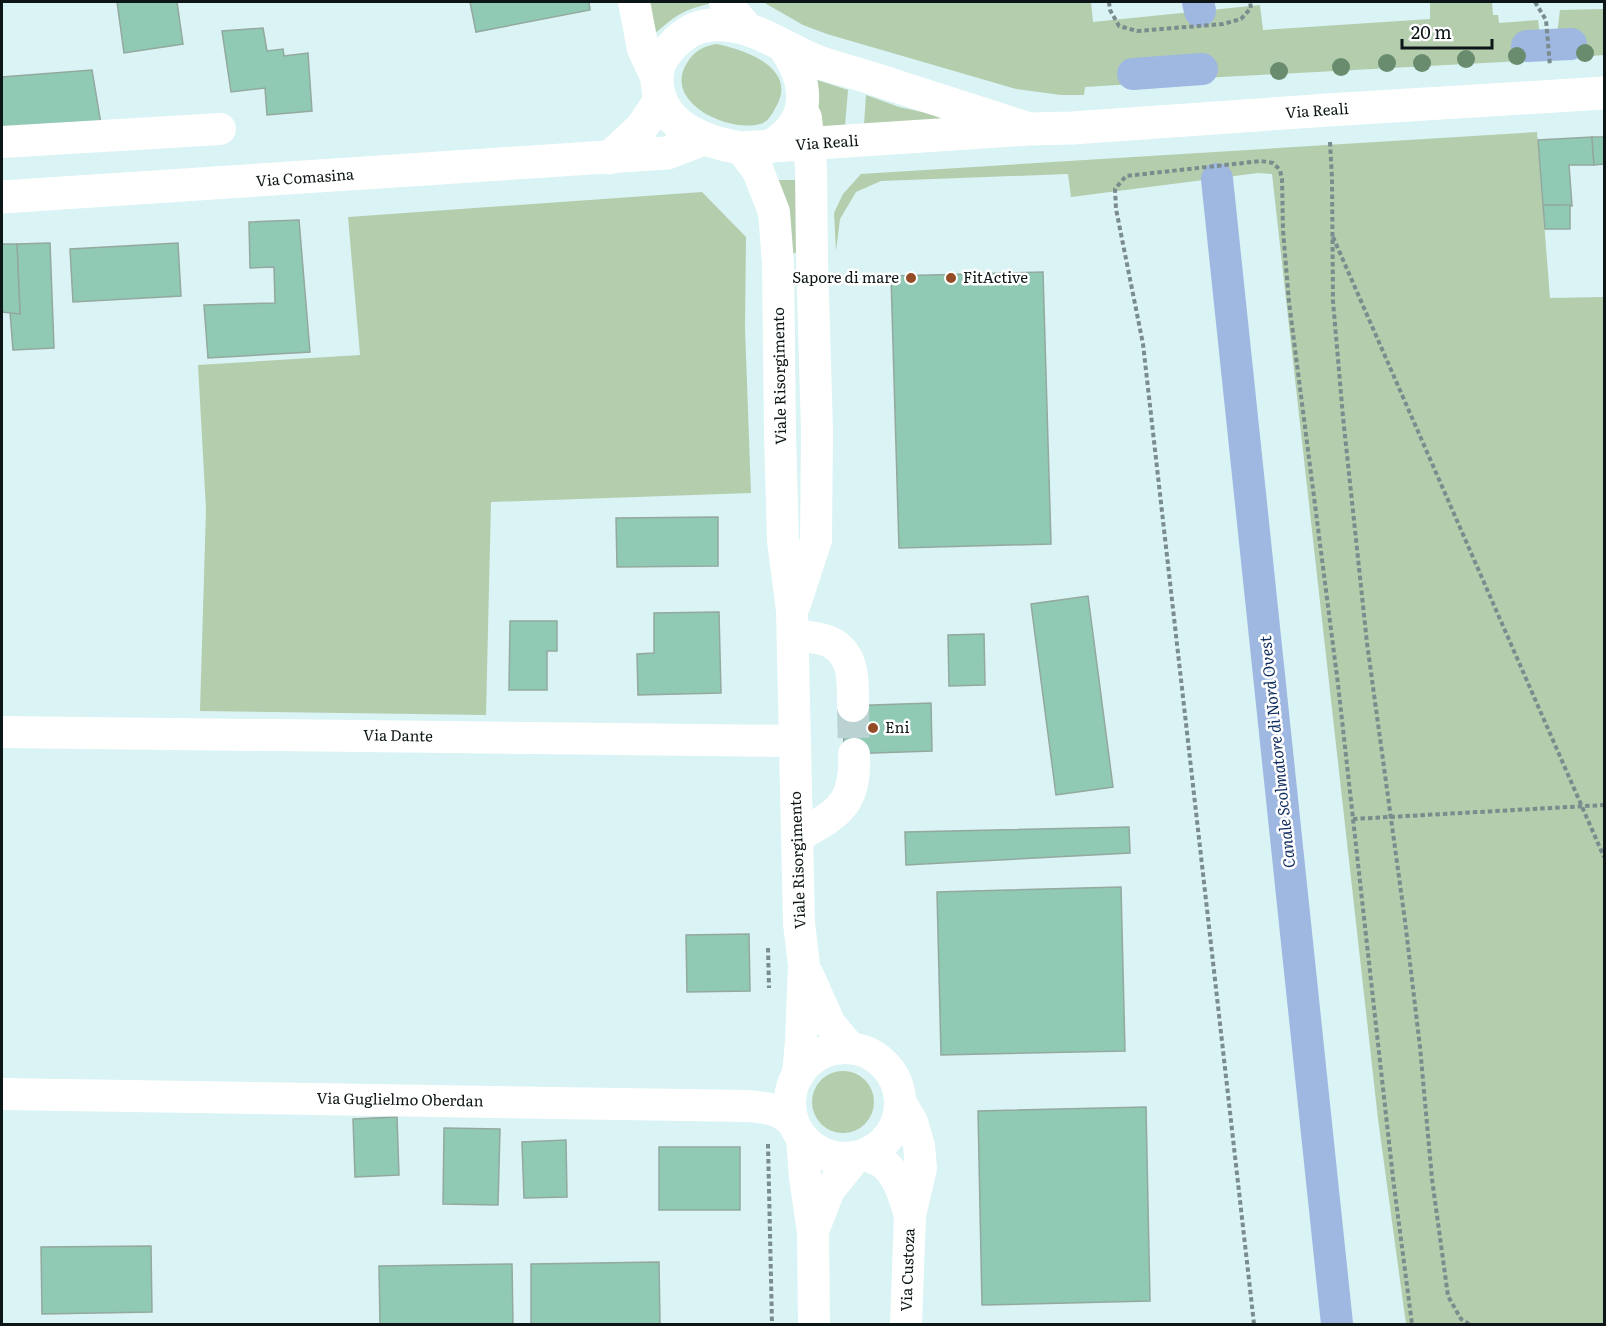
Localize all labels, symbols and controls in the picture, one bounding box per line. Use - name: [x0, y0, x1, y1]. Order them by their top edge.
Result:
- scale bar: [1402, 12, 1492, 50]
- text: 20 m: [1411, 18, 1452, 45]
- street label: Via Reali: [1285, 96, 1349, 123]
- street label: Via Reali: [795, 128, 859, 155]
- street label: Via Comasina: [255, 162, 356, 191]
- place label: Sapore di mare: [792, 265, 899, 288]
- place label: FitActive: [963, 265, 1028, 288]
- marker: Sapore di mare: [904, 271, 918, 285]
- marker: FitActive: [944, 271, 958, 285]
- street label: Viale Risorgimento: [766, 307, 791, 445]
- water label: Canale Scolmatore di Nord Ovest: [1252, 634, 1300, 870]
- place label: Eni: [885, 715, 909, 738]
- marker: Eni: [866, 721, 880, 735]
- street label: Via Dante: [363, 722, 433, 747]
- street label: Viale Risorgimento: [783, 791, 810, 929]
- street label: Via Guglielmo Oberdan: [316, 1086, 484, 1111]
- street label: Via Custoza: [894, 1227, 919, 1312]

